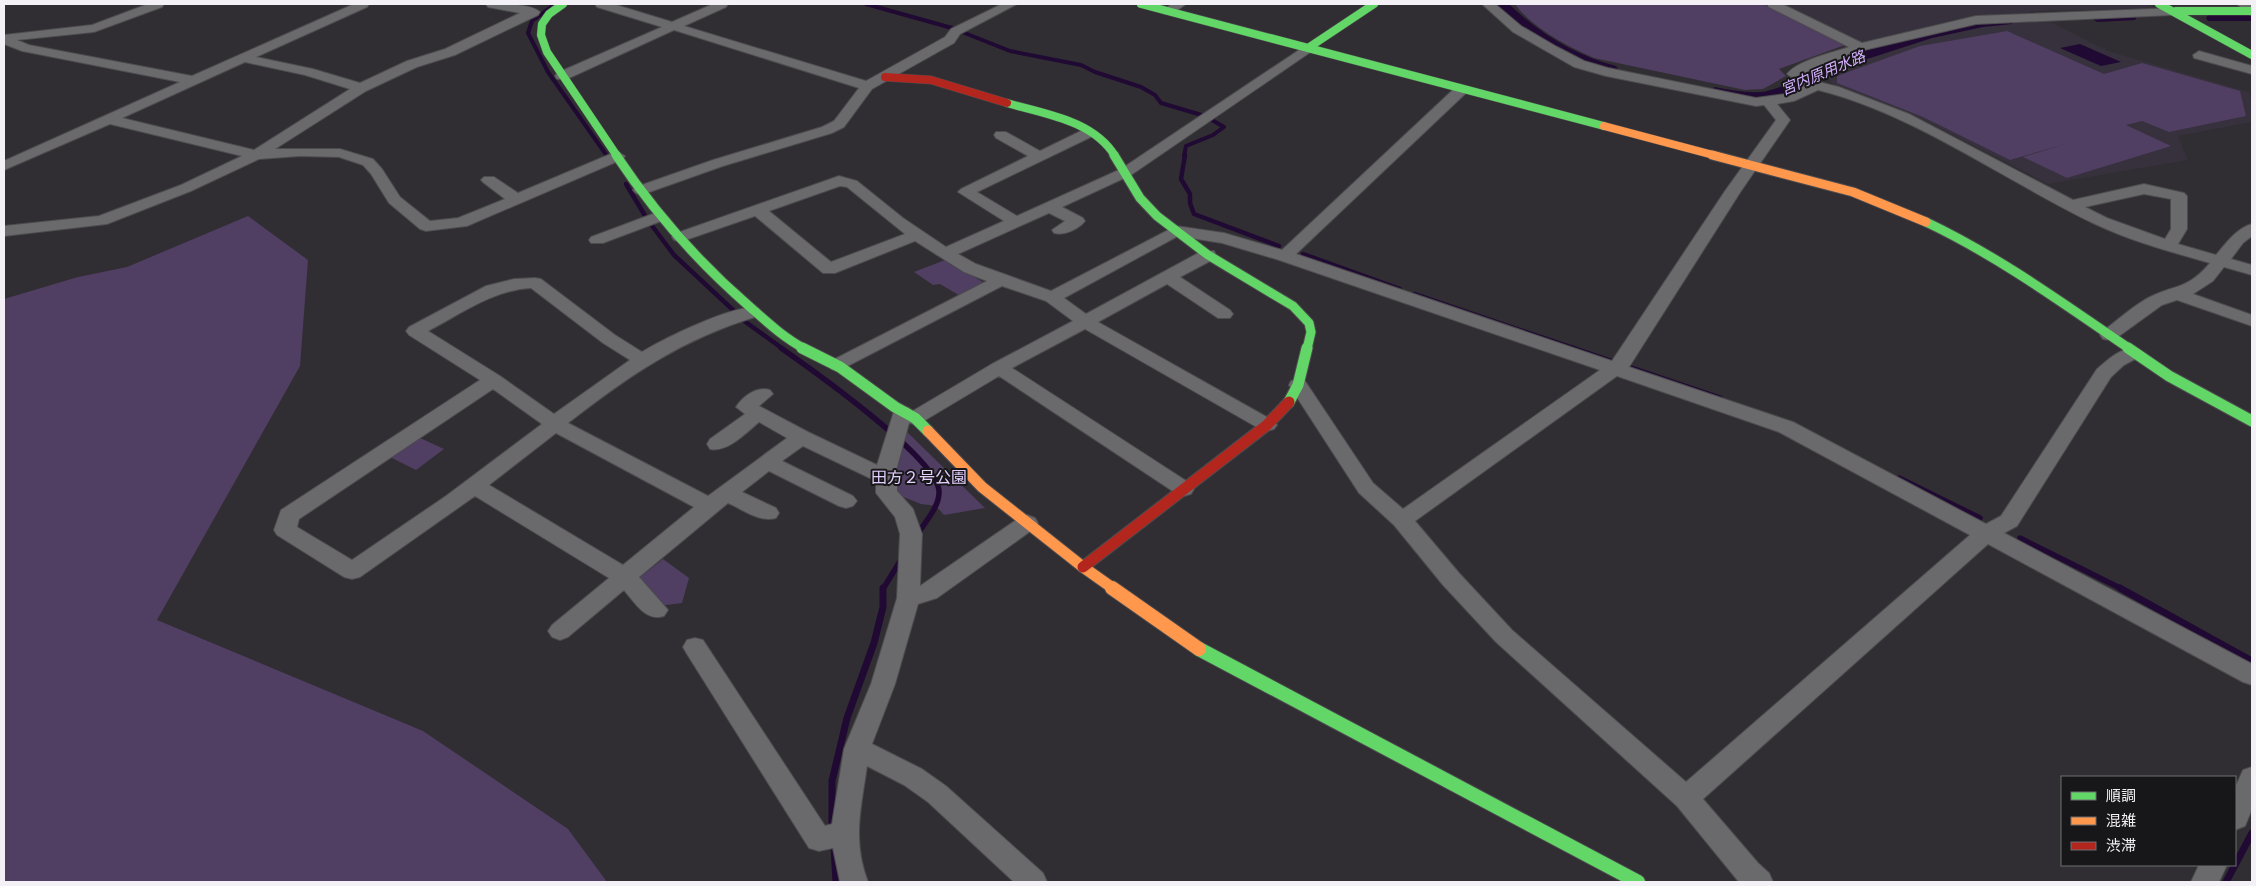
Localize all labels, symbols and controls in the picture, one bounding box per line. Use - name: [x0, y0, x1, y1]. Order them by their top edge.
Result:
- water label: 宮内原用水路: [1778, 46, 1870, 99]
- park label: 田方２号公園: [871, 468, 967, 487]
- legend: [2061, 776, 2236, 866]
- text: 順調: [2106, 787, 2136, 805]
- text: 混雑: [2106, 812, 2136, 830]
- text: 渋滞: [2106, 837, 2136, 855]

